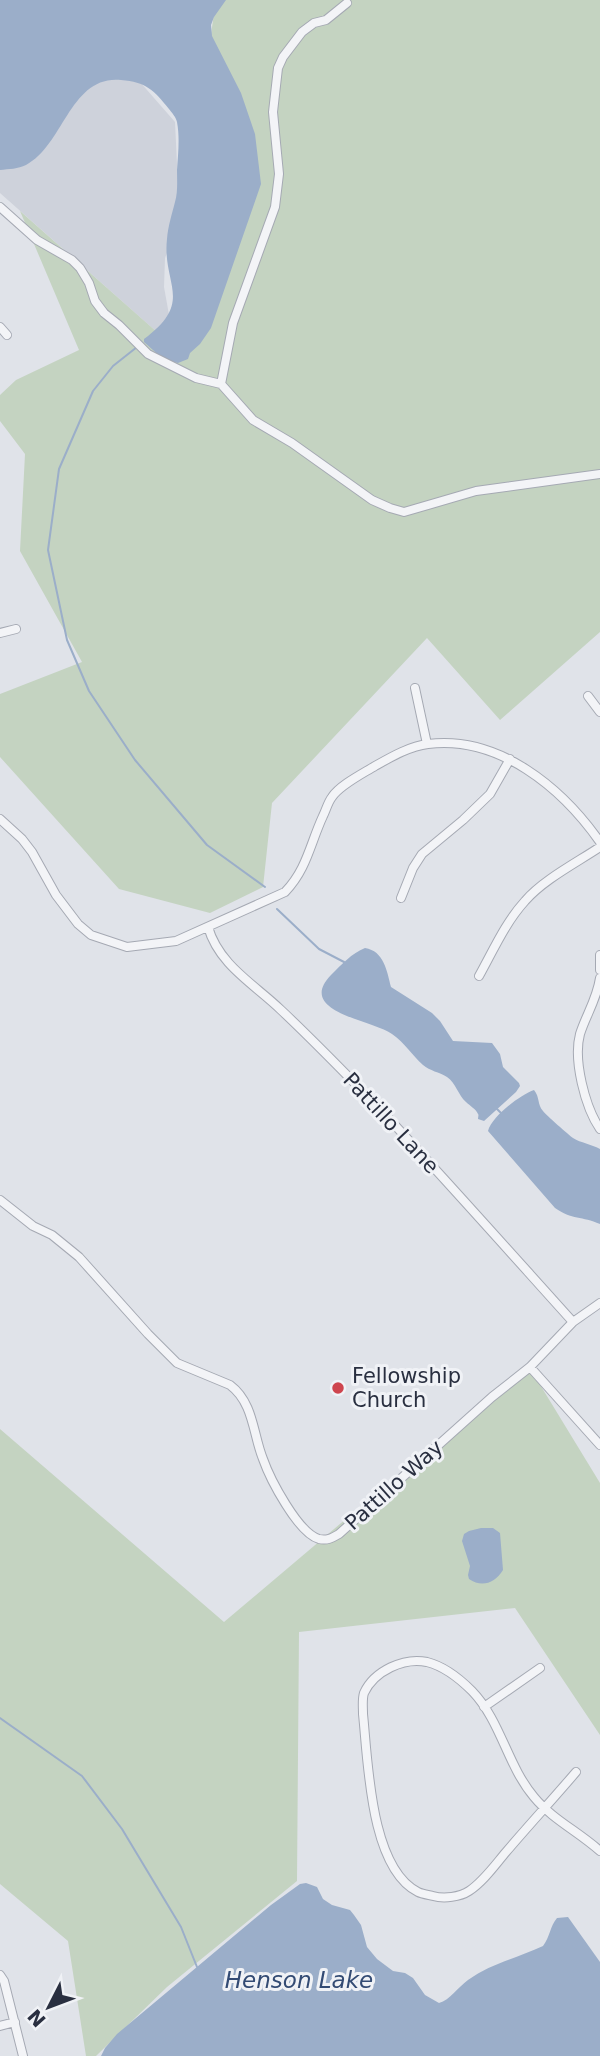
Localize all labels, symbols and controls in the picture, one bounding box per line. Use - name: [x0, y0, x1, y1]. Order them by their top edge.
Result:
- street label: Pattillo Lane: [338, 1068, 444, 1178]
- place label: Fellowship Church: [352, 1364, 461, 1412]
- marker: Fellowship Church: [330, 1380, 346, 1396]
- street label: Pattillo Way: [340, 1435, 448, 1535]
- water label: Henson Lake: [225, 1967, 373, 1993]
- north arrow: [14, 1972, 84, 2042]
- text: N: [23, 2005, 50, 2032]

